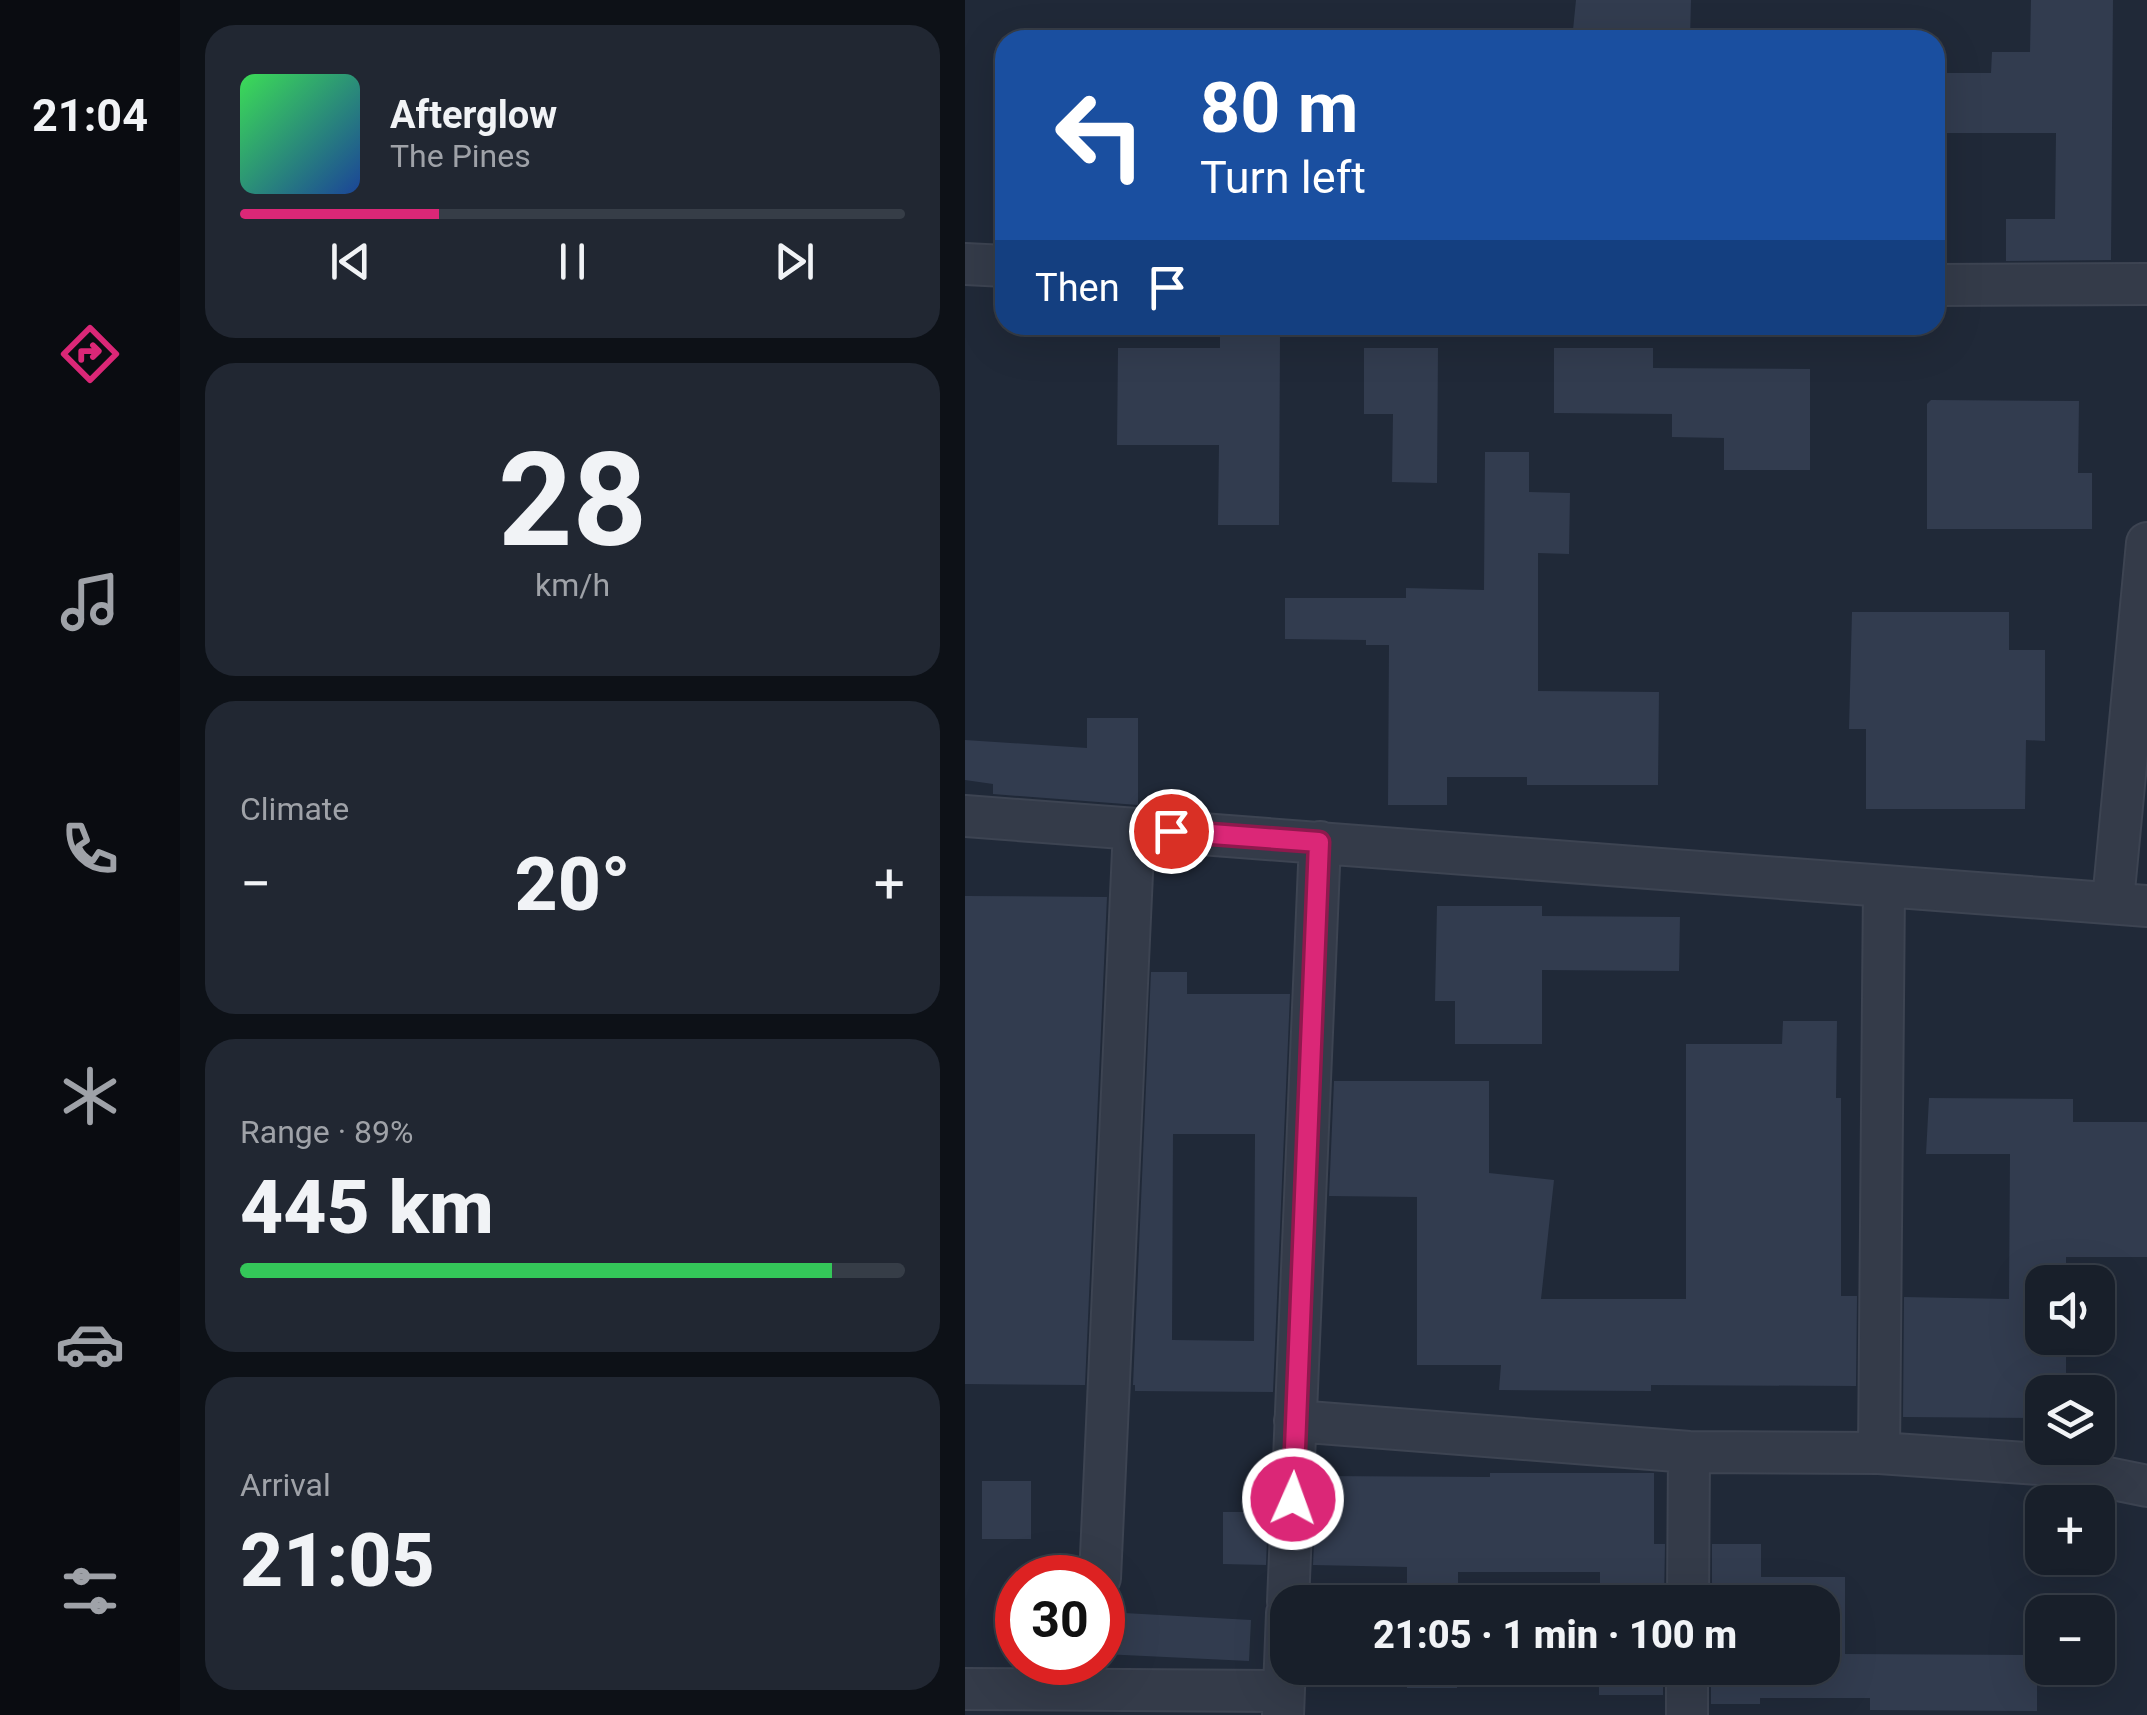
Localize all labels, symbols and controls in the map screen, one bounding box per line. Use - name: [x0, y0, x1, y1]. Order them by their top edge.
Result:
- text: 80 m: [1200, 67, 1358, 149]
- icon: left: [1035, 70, 1165, 200]
- text: 21:04: [32, 89, 148, 142]
- text: Afterglow: [390, 93, 557, 137]
- text: The Pines: [390, 137, 531, 175]
- text: Turn left: [1200, 151, 1366, 204]
- icon: previous: [323, 234, 378, 289]
- icon: pause: [545, 234, 600, 289]
- icon: next: [767, 234, 822, 289]
- icon: arrive: [1140, 260, 1195, 315]
- text: Then: [1035, 266, 1120, 310]
- icon: directions: [55, 319, 125, 389]
- text: 28: [498, 424, 647, 577]
- text: km/h: [535, 566, 610, 604]
- icon: music: [55, 567, 125, 637]
- pin: [1129, 789, 1214, 874]
- text: Climate: [240, 790, 349, 828]
- icon: arrive: [1144, 804, 1199, 859]
- icon: phone: [55, 814, 125, 884]
- text: 20°: [515, 840, 631, 928]
- text: −: [240, 852, 271, 916]
- text: +: [874, 852, 905, 916]
- icon: climate: [55, 1061, 125, 1131]
- text: Range · 89%: [240, 1113, 413, 1151]
- text: 445 km: [240, 1163, 494, 1251]
- map controls: [2025, 1265, 2115, 1685]
- button: sound: [2025, 1265, 2115, 1355]
- icon: car: [55, 1309, 125, 1379]
- button: layers: [2025, 1375, 2115, 1465]
- position arrow: [1241, 1447, 1345, 1551]
- text: Arrival: [240, 1466, 331, 1504]
- button: +: [2025, 1485, 2115, 1575]
- text: 21:05: [240, 1516, 435, 1604]
- speed limit sign: 30: [995, 1555, 1125, 1685]
- icon: filters: [55, 1556, 125, 1626]
- button: −: [2025, 1595, 2115, 1685]
- text: 21:05 · 1 min · 100 m: [1373, 1613, 1737, 1657]

